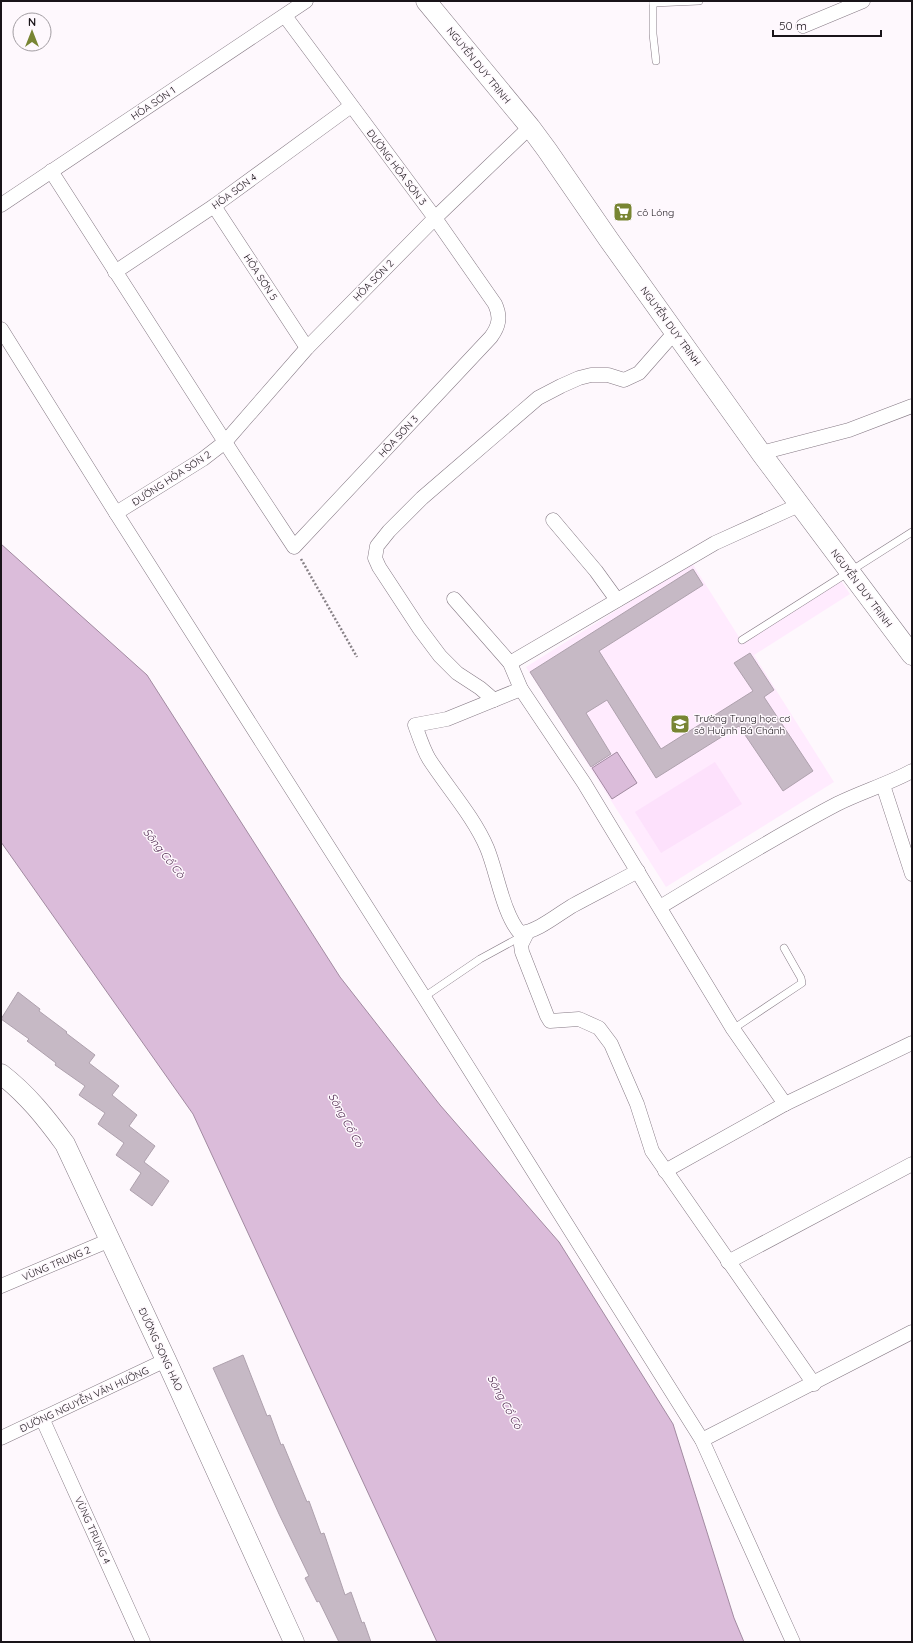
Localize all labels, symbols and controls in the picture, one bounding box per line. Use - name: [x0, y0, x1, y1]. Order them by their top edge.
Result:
- north arrow: [12, 12, 52, 52]
- scale bar: [773, 12, 881, 38]
- text: N: [28, 15, 36, 29]
- text: 50 m: [779, 18, 807, 33]
- street label: NGUYỄN DUY TRINH: [444, 24, 513, 106]
- street label: HỎA SƠN 1: [128, 84, 178, 123]
- street label: ĐƯỜNG HỎA SƠN 3: [364, 127, 429, 208]
- street label: HỎA SƠN 4: [209, 171, 259, 212]
- supermarket icon: cô Lóng: [612, 201, 634, 223]
- place label: cô Lóng: [637, 206, 674, 219]
- street label: HỎA SƠN 5: [241, 252, 280, 303]
- street label: HỎA SƠN 2: [350, 256, 397, 304]
- street label: NGUYỄN DUY TRINH: [637, 284, 704, 368]
- street label: HỎA SƠN 3: [376, 413, 421, 460]
- street label: ĐƯỜNG HỎA SƠN 2: [129, 448, 214, 509]
- street label: NGUYỄN DUY TRINH: [828, 547, 895, 630]
- place label: Trường Trung học cơ sở Huỳnh Bá Chánh: [694, 712, 790, 737]
- school or university icon: Trường Trung học cơ sở Huỳnh Bá Chánh: [669, 713, 691, 735]
- water label: Sông Cổ Cò: [140, 825, 189, 882]
- water label: Sông Cổ Cò: [325, 1090, 367, 1151]
- street label: VÙNG TRUNG 2: [20, 1243, 93, 1284]
- street label: ĐƯỜNG SONG HÀO: [136, 1305, 186, 1393]
- street label: ĐƯỜNG NGUYỄN VĂN HƯỞNG: [18, 1364, 151, 1435]
- water label: Sông Cổ Cò: [484, 1372, 526, 1433]
- street label: VÙNG TRUNG 4: [72, 1494, 113, 1566]

